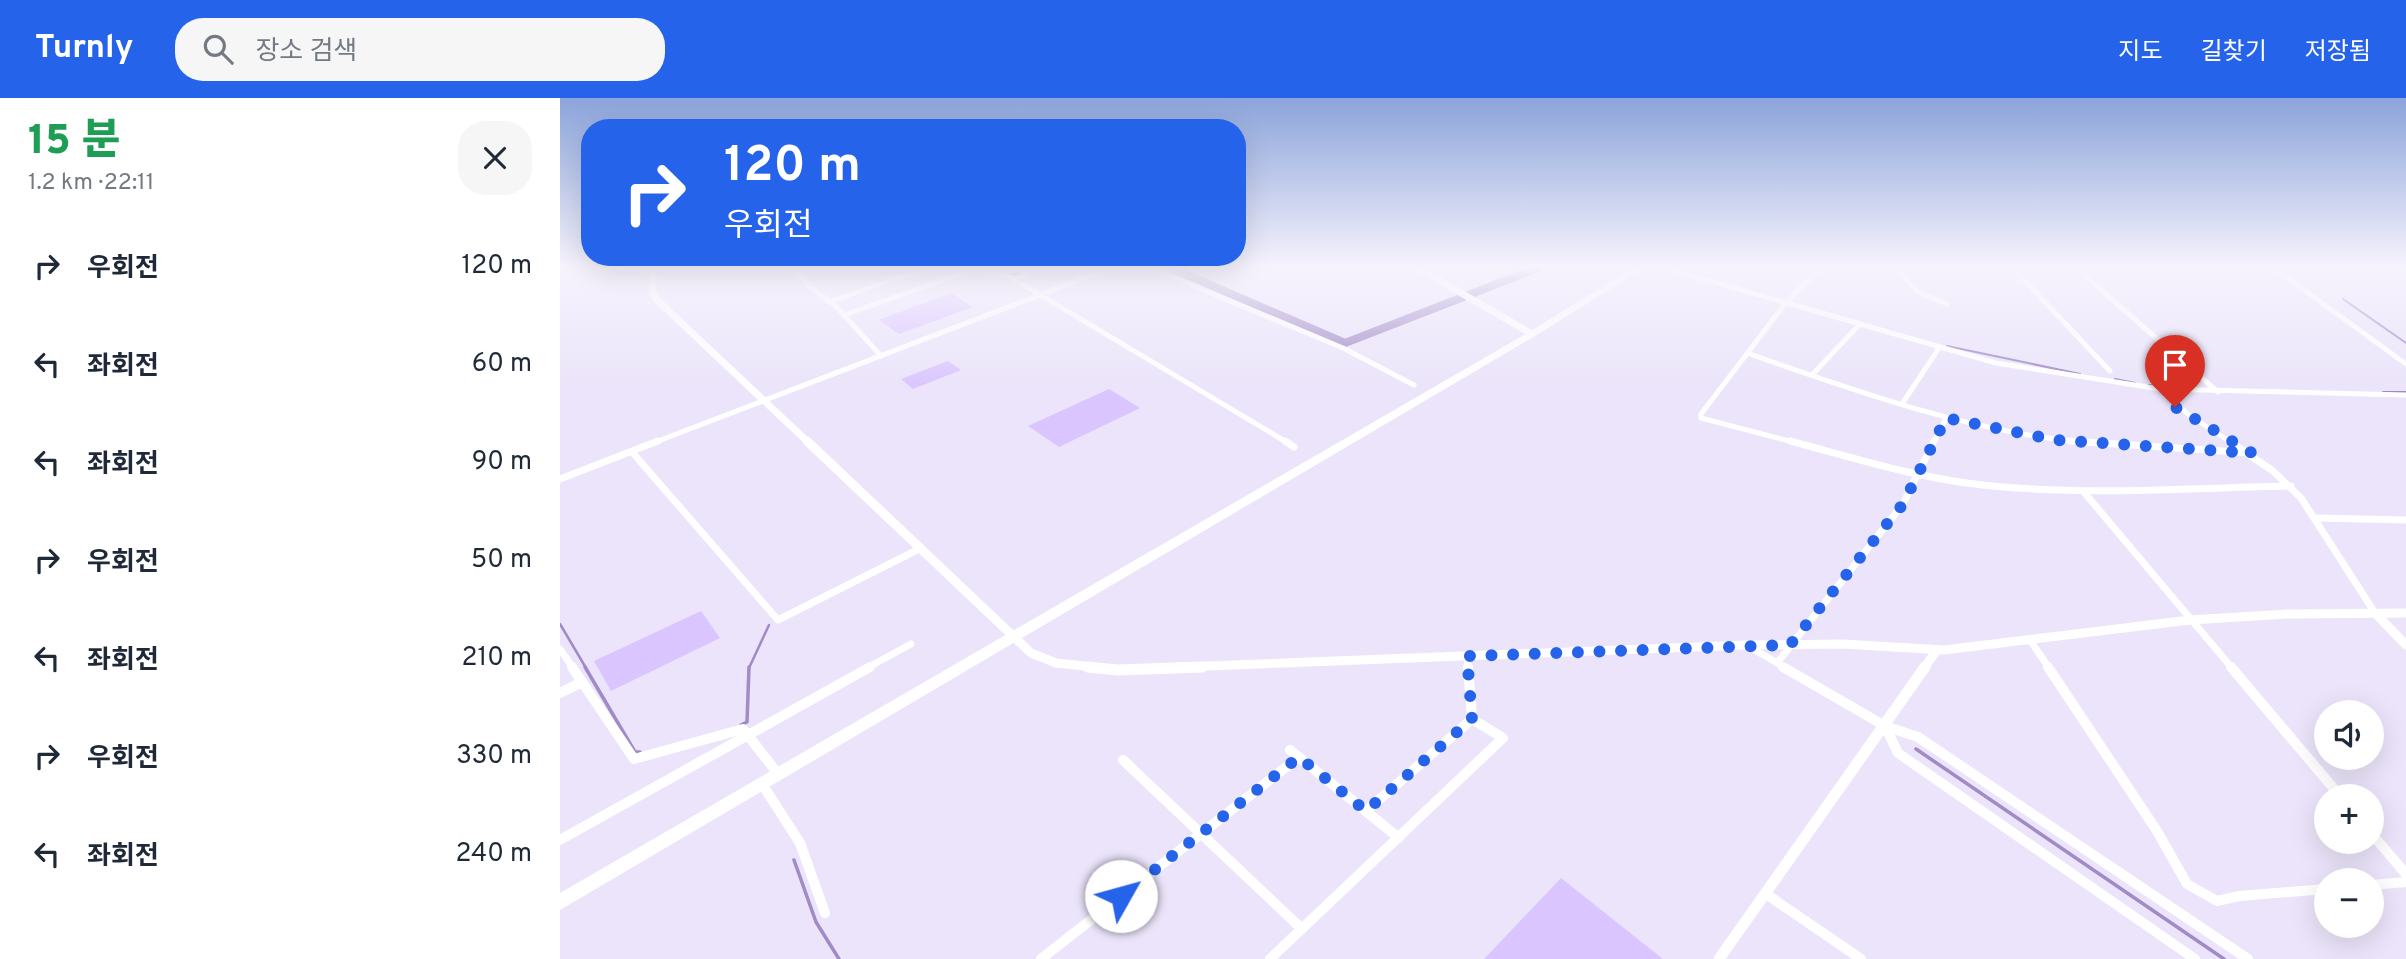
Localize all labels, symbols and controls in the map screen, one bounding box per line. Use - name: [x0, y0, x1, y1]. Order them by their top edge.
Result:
- search box: [175, 18, 665, 81]
- text: Turnly: [35, 28, 133, 70]
- icon: search: [199, 30, 237, 68]
- text: 장소 검색: [255, 36, 357, 69]
- text: 지도: [2118, 38, 2163, 68]
- text: 길찾기: [2201, 38, 2267, 68]
- text: 저장됨: [2305, 38, 2371, 68]
- text: 15 분: [28, 116, 120, 169]
- button: close: [458, 121, 532, 195]
- text: 120 m: [724, 137, 861, 199]
- icon: right: [609, 147, 700, 238]
- text: 1.2 km · 22:11: [28, 169, 154, 198]
- text: 우회전: [724, 207, 812, 247]
- icon: right: [28, 247, 66, 285]
- text: 120 m: [462, 250, 532, 283]
- text: 우회전: [87, 253, 159, 286]
- pin: [2145, 335, 2205, 407]
- icon: left: [28, 345, 66, 383]
- icon: arrive: [2156, 346, 2194, 384]
- text: 60 m: [472, 348, 532, 381]
- text: 좌회전: [87, 351, 159, 384]
- icon: left: [28, 443, 66, 481]
- text: 90 m: [472, 446, 532, 479]
- text: 좌회전: [87, 449, 159, 482]
- icon: right: [28, 541, 66, 579]
- text: 50 m: [471, 544, 532, 577]
- text: 우회전: [87, 547, 159, 580]
- icon: left: [28, 639, 66, 677]
- text: 210 m: [462, 642, 532, 675]
- text: 좌회전: [87, 645, 159, 678]
- map controls: [2314, 700, 2384, 938]
- button: sound: [2314, 700, 2384, 770]
- icon: right: [28, 737, 66, 775]
- text: 330 m: [456, 740, 532, 773]
- text: 우회전: [87, 743, 159, 776]
- button: +: [2314, 784, 2384, 854]
- icon: left: [28, 835, 66, 873]
- text: 240 m: [455, 838, 532, 871]
- text: 좌회전: [87, 841, 159, 874]
- position arrow: [1084, 859, 1158, 933]
- button: −: [2314, 868, 2384, 938]

